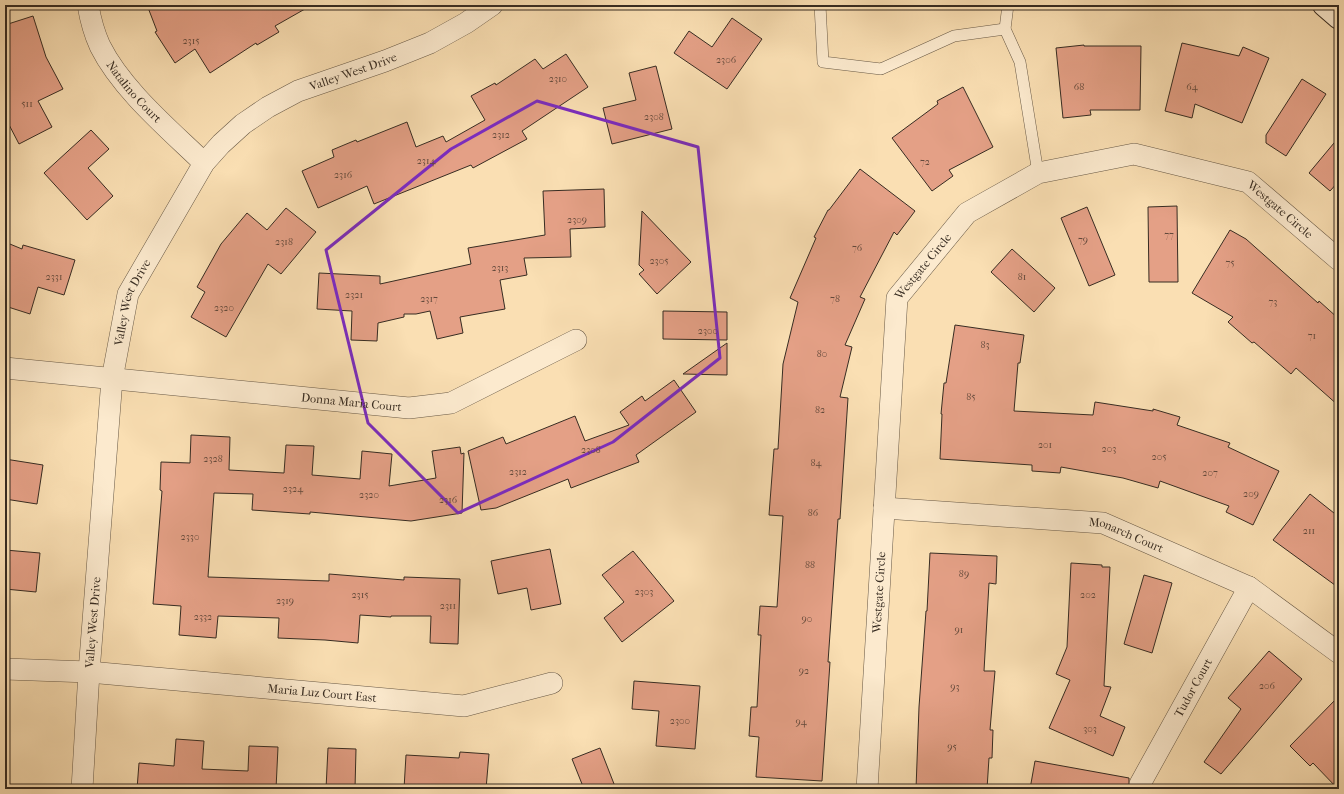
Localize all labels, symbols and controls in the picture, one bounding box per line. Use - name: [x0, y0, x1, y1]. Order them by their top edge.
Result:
- house number: 2315: [182, 35, 200, 47]
- street label: Valley West Drive: [307, 50, 399, 94]
- house number: 2306: [716, 54, 737, 66]
- street label: Natalino Court: [103, 58, 165, 126]
- house number: 2310: [549, 73, 567, 85]
- house number: 68: [1074, 81, 1084, 93]
- house number: 64: [1186, 81, 1199, 93]
- house number: 511: [21, 98, 33, 110]
- house number: 2308: [644, 111, 664, 123]
- house number: 2312: [492, 129, 510, 141]
- house number: 2314: [417, 155, 436, 167]
- house number: 72: [920, 156, 930, 168]
- house number: 2316: [334, 169, 353, 181]
- street label: Westgate Circle: [1244, 177, 1316, 241]
- house number: 2309: [567, 214, 587, 226]
- house number: 77: [1164, 229, 1174, 241]
- street label: Westgate Circle: [891, 230, 954, 303]
- house number: 79: [1078, 234, 1088, 246]
- house number: 2318: [275, 236, 293, 248]
- house number: 76: [852, 242, 863, 254]
- house number: 2305: [649, 255, 669, 267]
- street label: Valley West Drive: [111, 257, 154, 348]
- house number: 75: [1225, 257, 1235, 269]
- house number: 2313: [492, 262, 508, 274]
- house number: 2331: [46, 271, 62, 283]
- house number: 81: [1018, 271, 1026, 283]
- house number: 2321: [345, 289, 363, 301]
- house number: 2317: [420, 293, 438, 305]
- house number: 78: [830, 293, 840, 305]
- house number: 73: [1269, 296, 1277, 308]
- house number: 2320: [214, 302, 234, 314]
- house number: 2300: [698, 325, 718, 337]
- house number: 71: [1308, 330, 1316, 342]
- house number: 83: [980, 339, 990, 351]
- house number: 80: [817, 348, 827, 360]
- street label: Donna Maria Court: [300, 390, 403, 414]
- house number: 85: [966, 391, 976, 403]
- house number: 82: [815, 404, 825, 416]
- house number: 201: [1038, 439, 1052, 451]
- house number: 203: [1102, 443, 1116, 455]
- house number: 2308: [581, 444, 601, 456]
- house number: 205: [1152, 451, 1166, 463]
- house number: 2328: [203, 453, 223, 465]
- house number: 84: [811, 457, 823, 469]
- house number: 2312: [509, 466, 527, 478]
- house number: 207: [1202, 467, 1218, 479]
- house number: 2324: [283, 483, 304, 495]
- house number: 209: [1243, 488, 1259, 500]
- house number: 2320: [359, 489, 379, 501]
- house number: 2316: [439, 494, 458, 506]
- house number: 86: [808, 507, 819, 519]
- street label: Monarch Court: [1088, 515, 1166, 556]
- house number: 211: [1303, 525, 1315, 537]
- house number: 2330: [181, 531, 199, 543]
- street label: Westgate Circle: [869, 551, 888, 634]
- house number: 88: [805, 559, 815, 571]
- house number: 89: [959, 568, 969, 580]
- street label: Valley West Drive: [82, 576, 103, 670]
- house number: 2303: [635, 586, 653, 598]
- house number: 2315: [351, 589, 369, 601]
- house number: 202: [1080, 589, 1096, 601]
- house number: 2319: [276, 595, 294, 607]
- house number: 2311: [440, 600, 456, 612]
- house number: 2332: [194, 611, 212, 623]
- house number: 90: [802, 613, 812, 625]
- house number: 91: [955, 624, 963, 636]
- street label: Tudor Court: [1171, 655, 1215, 720]
- house number: 92: [799, 665, 809, 677]
- house number: 206: [1259, 680, 1276, 692]
- street label: Maria Luz Court East: [267, 681, 378, 705]
- house number: 93: [950, 681, 960, 693]
- house number: 2300: [670, 715, 690, 727]
- house number: 94: [795, 716, 808, 728]
- house number: 303: [1083, 723, 1097, 735]
- house number: 95: [947, 741, 957, 753]

